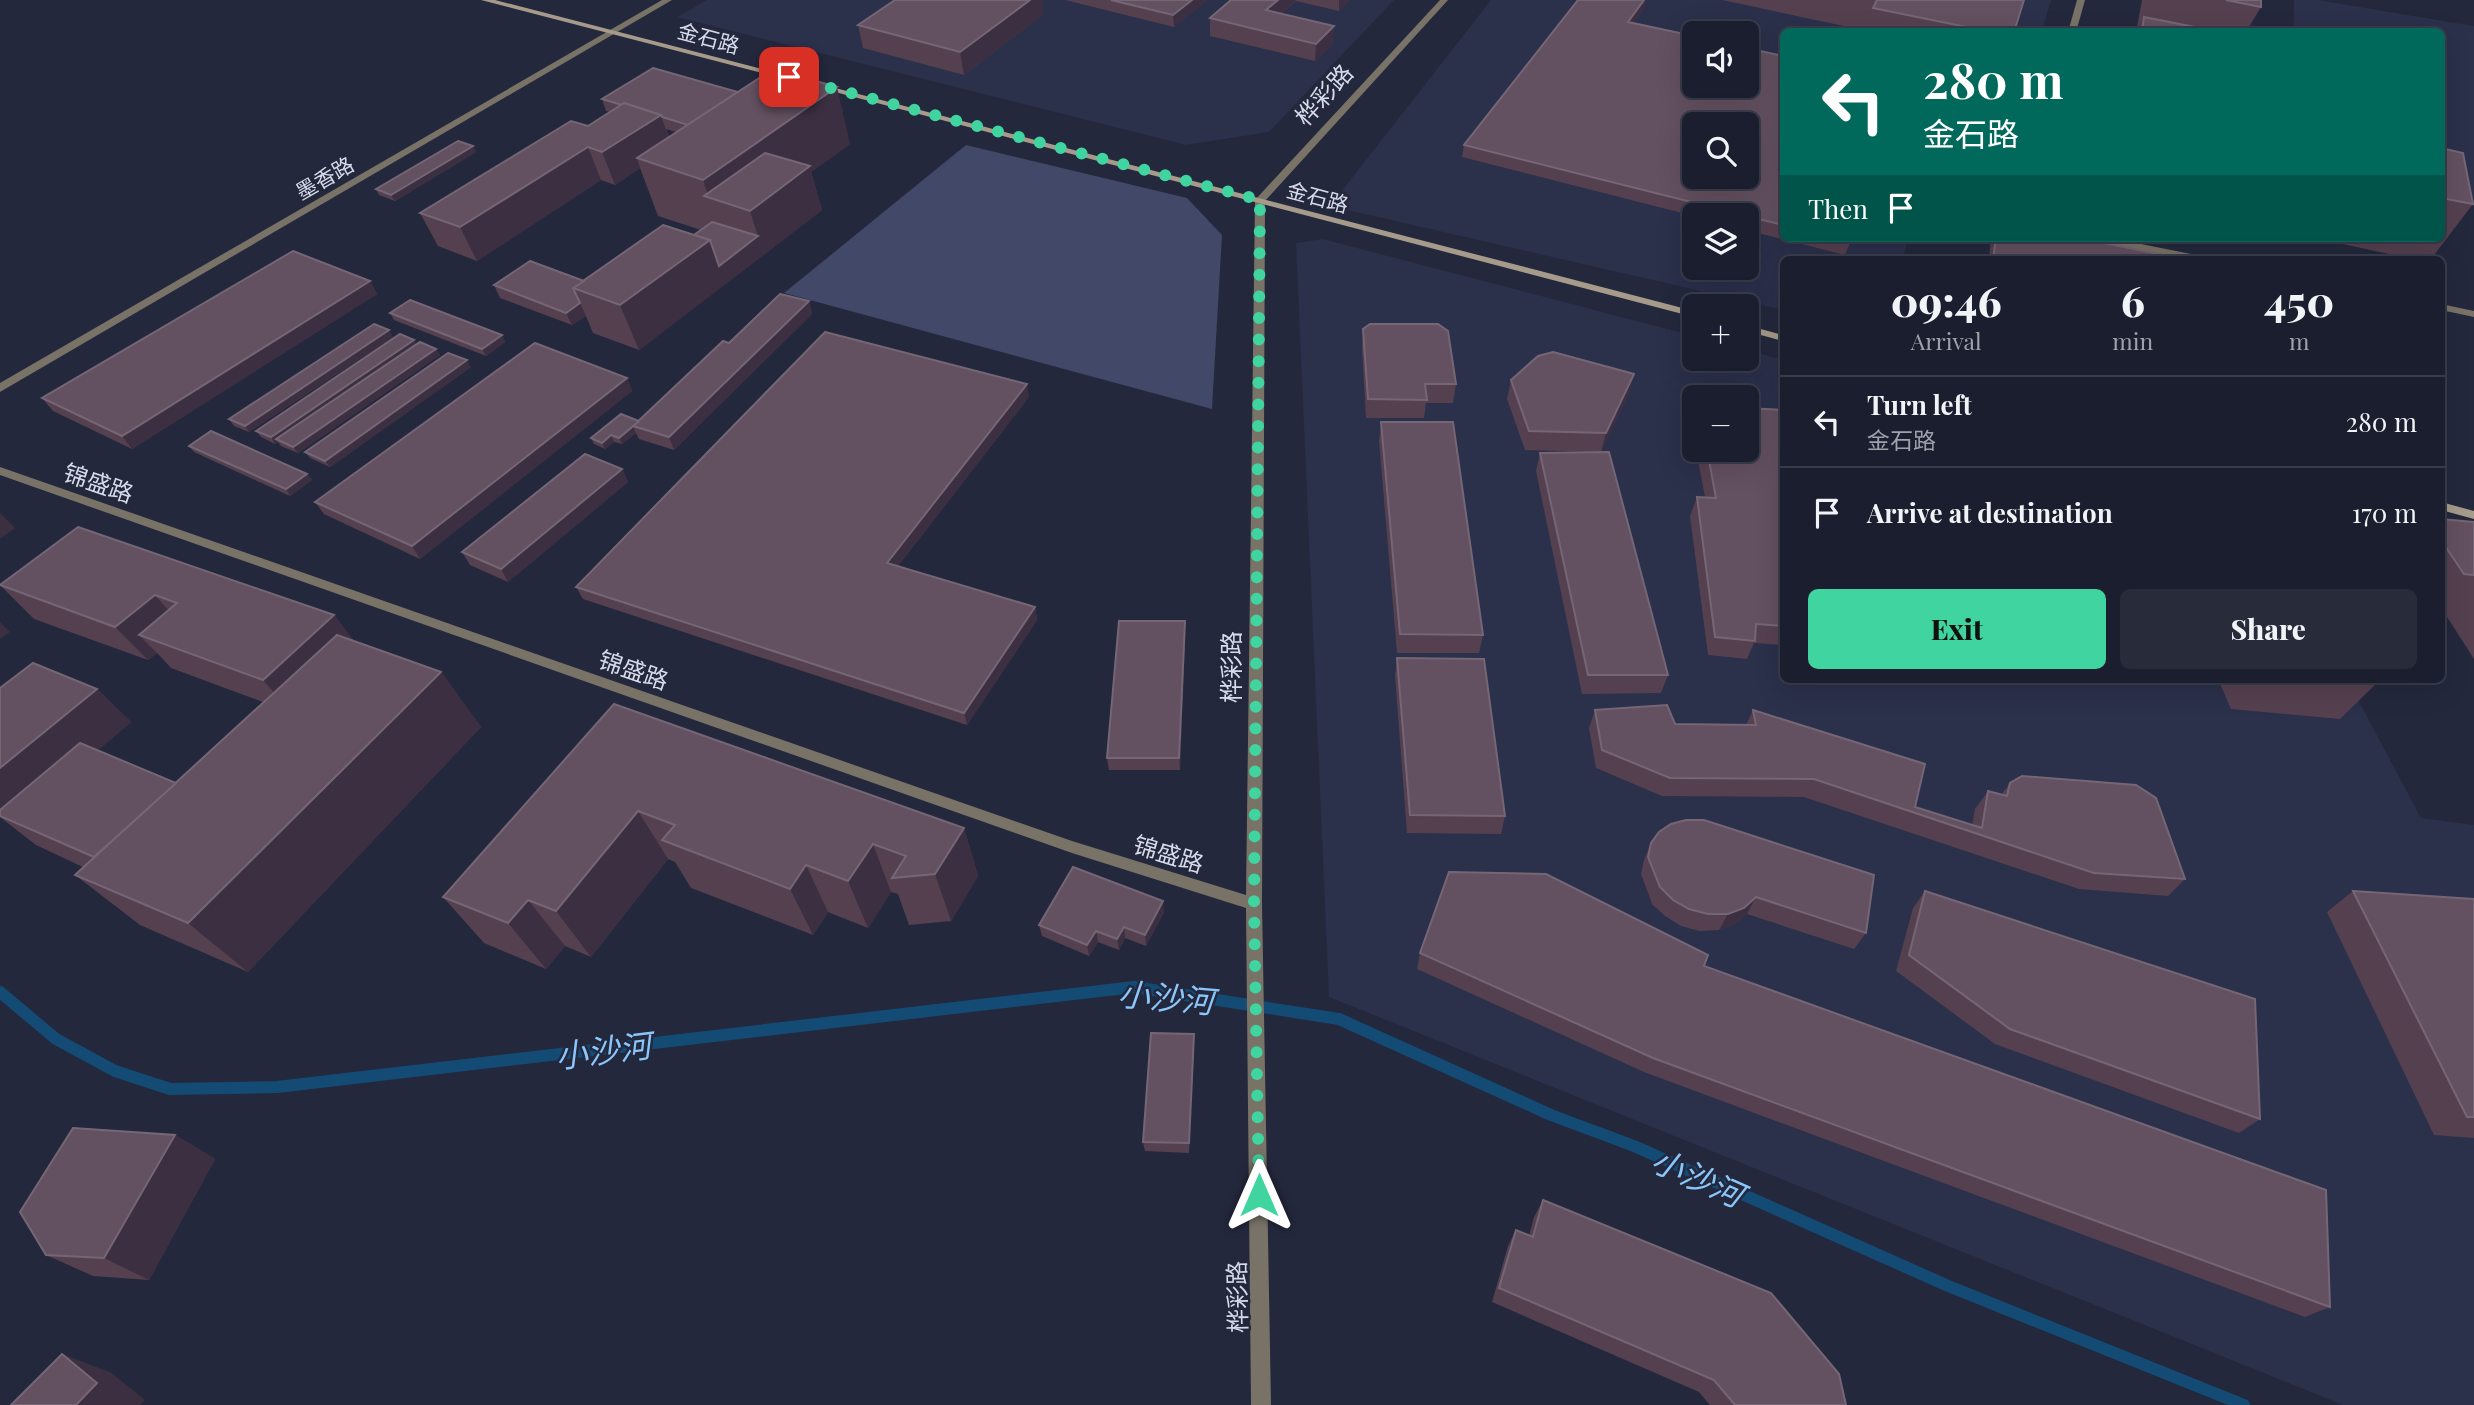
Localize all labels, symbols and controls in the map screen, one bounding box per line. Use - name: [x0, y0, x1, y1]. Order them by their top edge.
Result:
- street label: 金石路: [675, 15, 743, 59]
- map controls: [1682, 21, 1759, 462]
- button: sound: [1682, 21, 1759, 98]
- text: 280 m: [1923, 46, 2063, 111]
- pin: [759, 47, 819, 107]
- icon: left: [1808, 56, 1899, 147]
- street label: 桦彩路: [1287, 57, 1359, 131]
- icon: arrive: [770, 58, 808, 96]
- text: 金石路: [1923, 111, 2019, 154]
- button: search: [1682, 112, 1759, 189]
- street label: 墨香路: [290, 149, 358, 205]
- street label: 金石路: [1284, 174, 1352, 218]
- icon: arrive: [1882, 189, 1920, 227]
- text: Then: [1808, 191, 1868, 226]
- button: layers: [1682, 203, 1759, 280]
- text: 09:46: [1891, 272, 2002, 328]
- text: 6: [2121, 272, 2145, 328]
- text: 450: [2264, 272, 2334, 328]
- button: +: [1682, 294, 1759, 371]
- text: Arrival: [1911, 325, 1982, 356]
- text: min: [2112, 325, 2153, 356]
- text: m: [2289, 325, 2309, 356]
- button: −: [1682, 385, 1759, 462]
- text: Turn left: [1867, 387, 1972, 422]
- icon: left: [1808, 403, 1846, 441]
- text: 280 m: [2346, 404, 2417, 439]
- text: 金石路: [1867, 424, 1936, 455]
- street label: 锦盛路: [60, 455, 138, 509]
- icon: arrive: [1808, 494, 1846, 532]
- text: Arrive at destination: [1867, 495, 2113, 530]
- text: 170 m: [2352, 495, 2417, 530]
- button: Exit: [1808, 589, 2106, 669]
- button: Share: [2120, 589, 2417, 669]
- street label: 桦彩路: [1214, 631, 1246, 703]
- street label: 锦盛路: [595, 642, 673, 696]
- street label: 锦盛路: [1130, 827, 1208, 879]
- water label: 小沙河: [1116, 970, 1222, 1022]
- water label: 小沙河: [553, 1021, 659, 1076]
- water label: 小沙河: [1645, 1137, 1756, 1218]
- position arrow: [1222, 1158, 1296, 1232]
- street label: 桦彩路: [1219, 1261, 1253, 1333]

